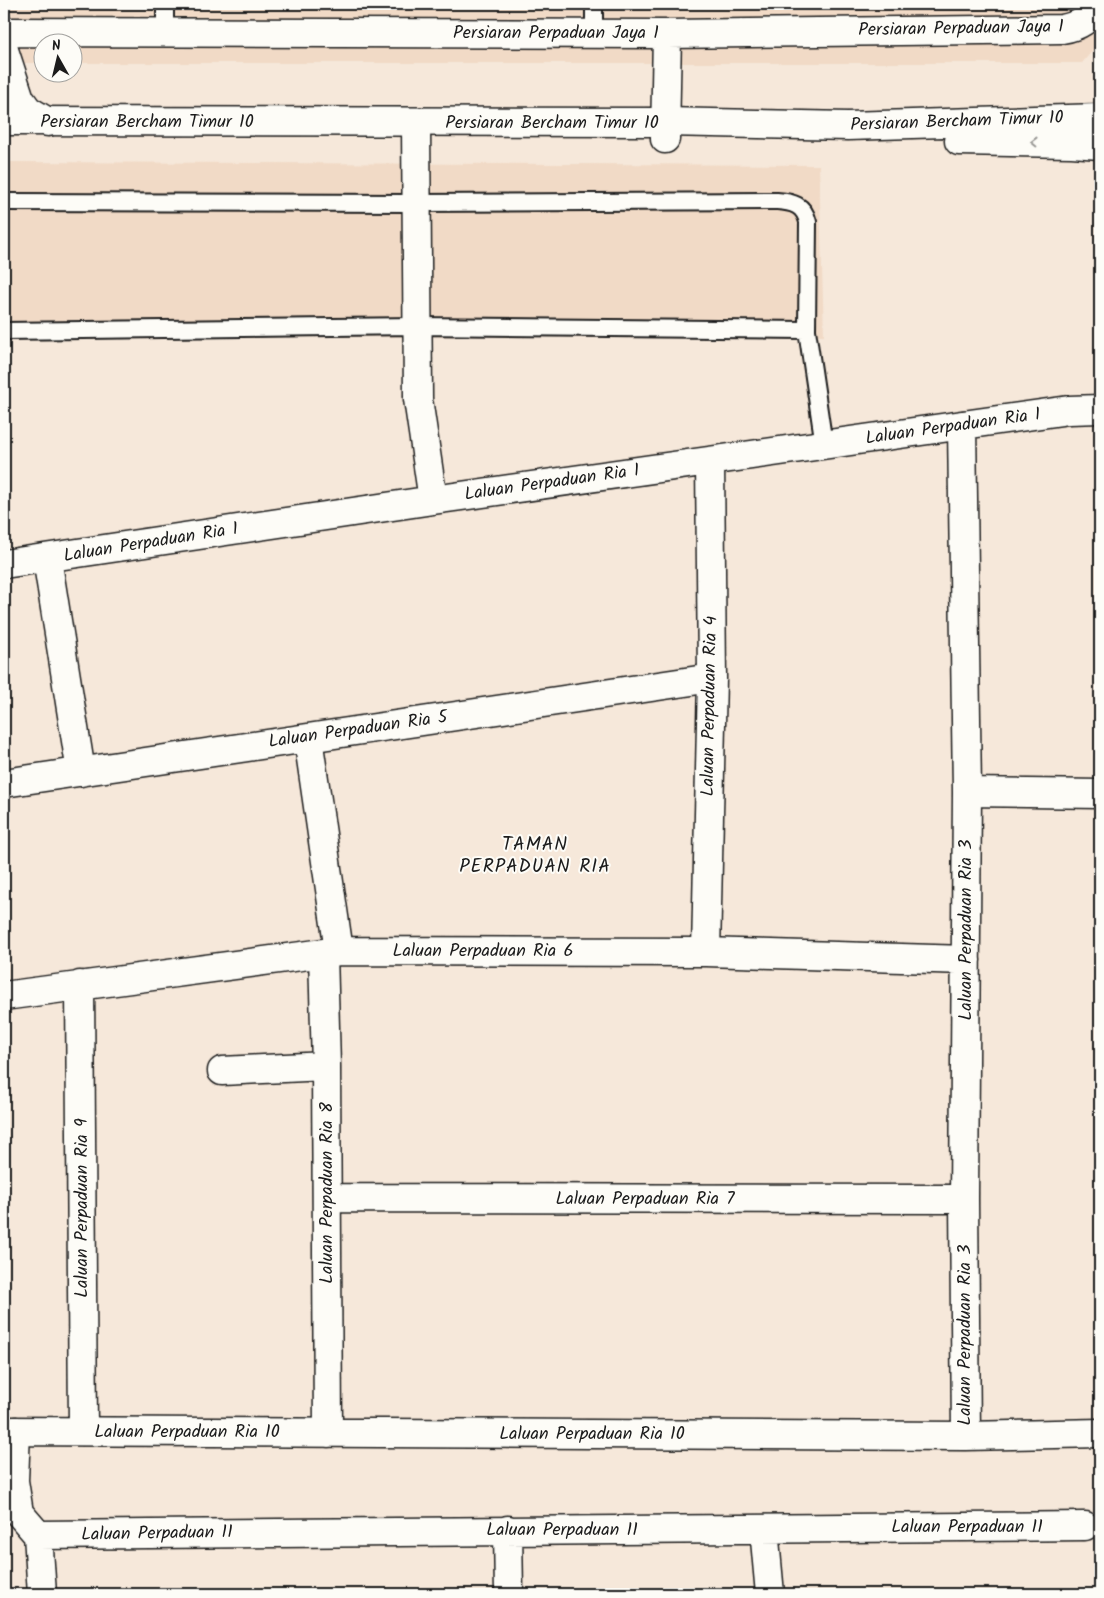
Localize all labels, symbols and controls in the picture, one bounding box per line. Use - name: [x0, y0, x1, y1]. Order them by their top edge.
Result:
- street label: Persiaran Perpaduan Jaya 1: [858, 13, 1064, 45]
- street label: Persiaran Perpaduan Jaya 1: [453, 19, 659, 48]
- north arrow: [32, 32, 82, 82]
- text: N: [50, 35, 62, 58]
- street label: Persiaran Bercham Timur 10: [850, 104, 1064, 140]
- street label: Persiaran Bercham Timur 10: [40, 108, 254, 137]
- street label: Persiaran Bercham Timur 10: [445, 109, 659, 138]
- one-way arrow: [1030, 137, 1038, 147]
- street label: Laluan Perpaduan Ria 1: [864, 400, 1042, 454]
- street label: Laluan Perpaduan Ria 1: [463, 456, 641, 510]
- street label: Laluan Perpaduan Ria 1: [62, 515, 240, 571]
- street label: Laluan Perpaduan Ria 4: [694, 615, 726, 797]
- street label: Laluan Perpaduan Ria 5: [267, 703, 451, 757]
- district label: TAMAN PERPADUAN RIA: [459, 830, 611, 882]
- street label: Laluan Perpaduan Ria 3: [952, 839, 981, 1021]
- street label: Laluan Perpaduan Ria 6: [393, 937, 573, 966]
- street label: Laluan Perpaduan Ria 8: [313, 1102, 342, 1284]
- street label: Laluan Perpaduan Ria 9: [68, 1118, 97, 1298]
- street label: Laluan Perpaduan Ria 7: [555, 1185, 735, 1214]
- street label: Laluan Perpaduan Ria 3: [951, 1244, 980, 1426]
- street label: Laluan Perpaduan Ria 10: [94, 1418, 280, 1447]
- street label: Laluan Perpaduan Ria 10: [499, 1420, 685, 1449]
- street label: Laluan Perpaduan 11: [891, 1513, 1043, 1542]
- street label: Laluan Perpaduan 11: [486, 1516, 638, 1545]
- street label: Laluan Perpaduan 11: [81, 1518, 233, 1550]

